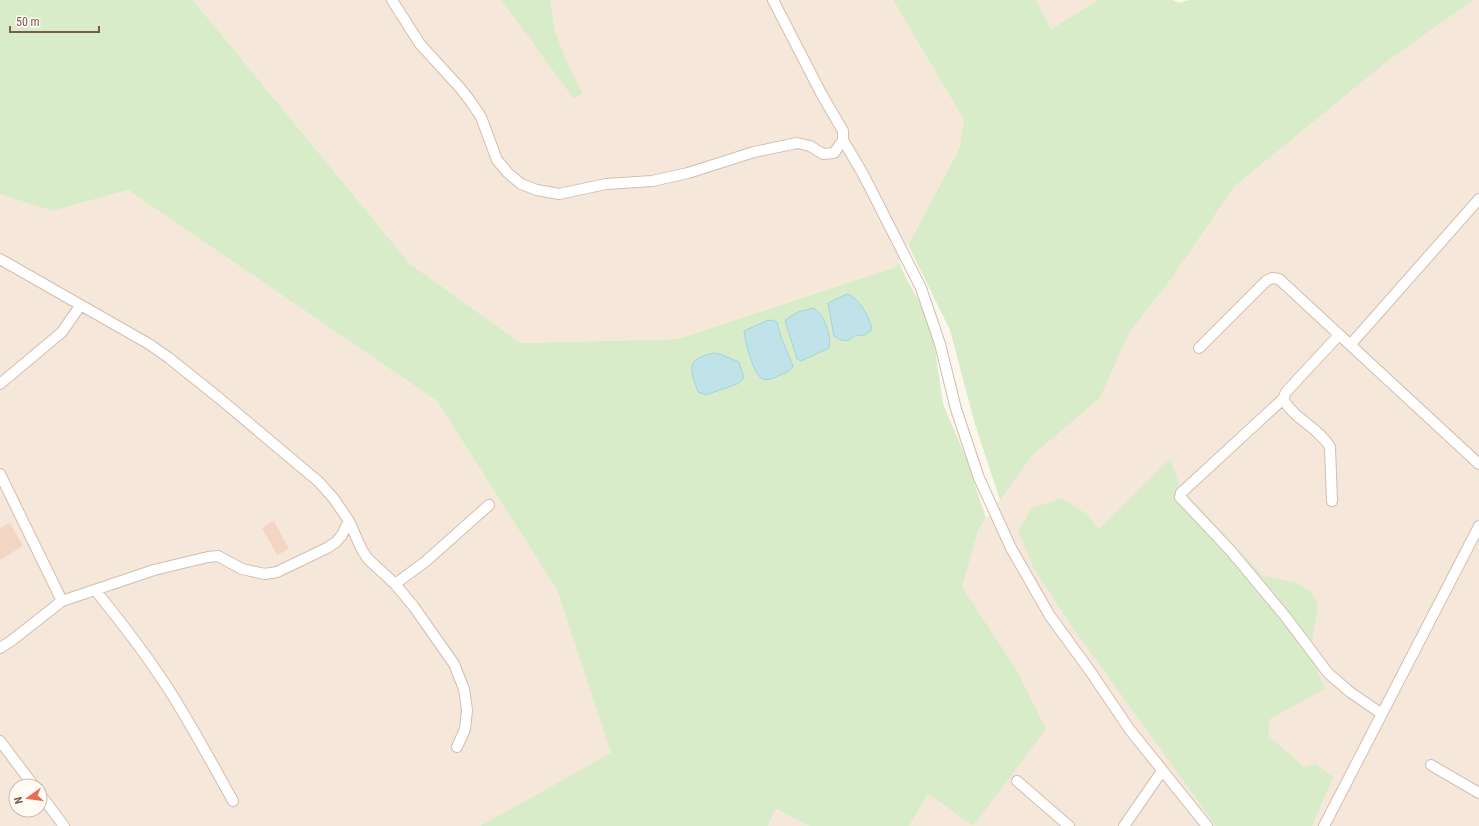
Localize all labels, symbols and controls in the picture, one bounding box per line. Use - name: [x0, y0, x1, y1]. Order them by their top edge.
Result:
- scale bar: [10, 8, 99, 34]
- text: 50 m: [16, 15, 40, 29]
- north arrow: [8, 778, 48, 818]
- text: N: [12, 795, 26, 805]

